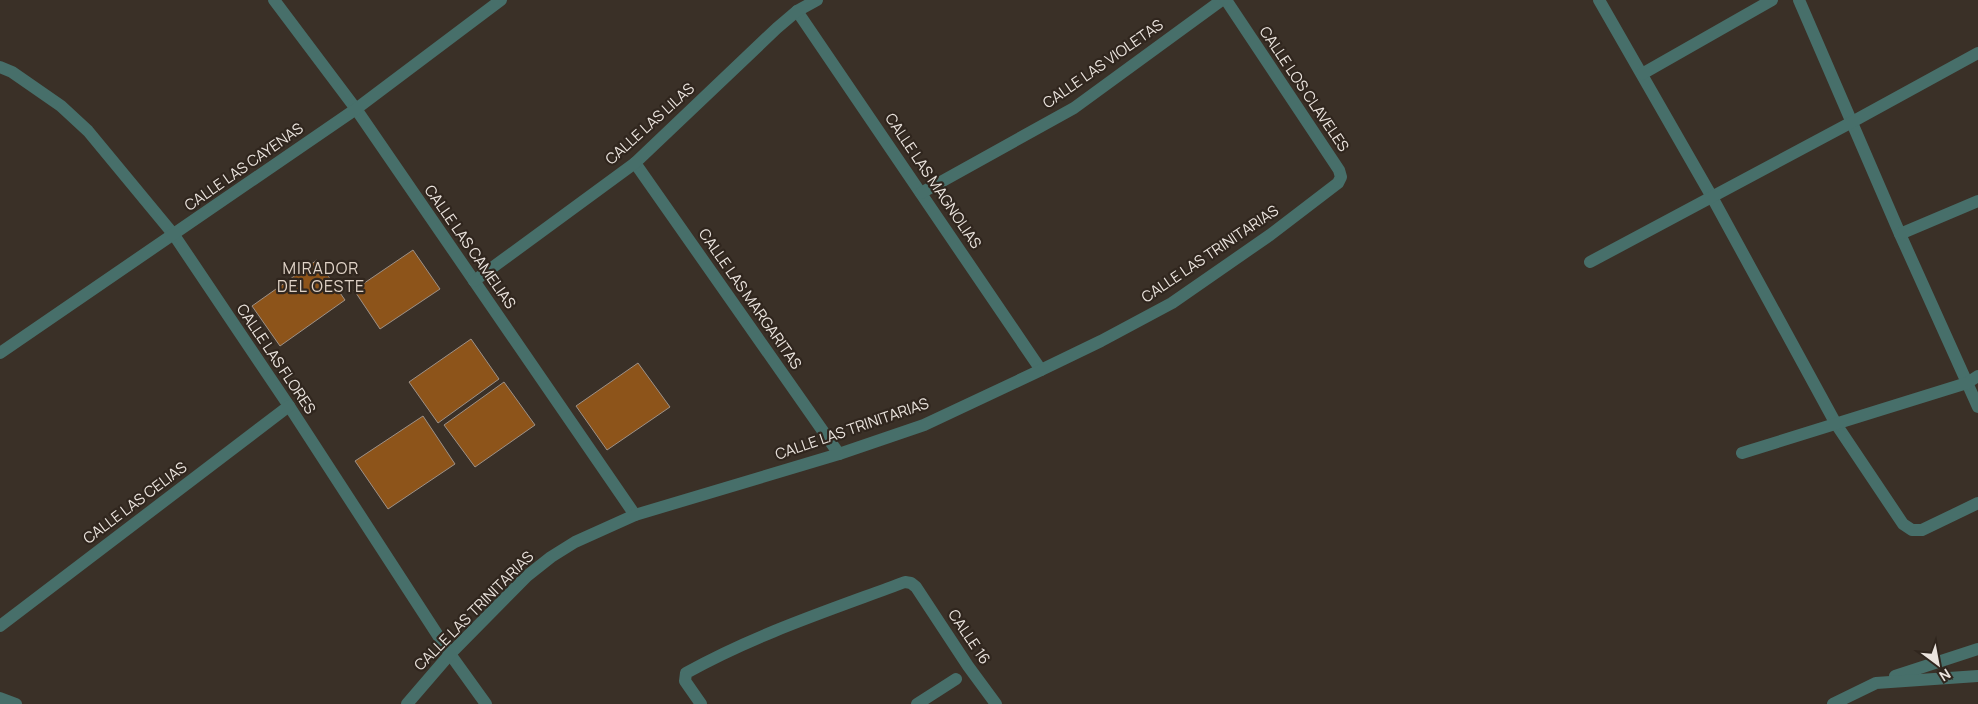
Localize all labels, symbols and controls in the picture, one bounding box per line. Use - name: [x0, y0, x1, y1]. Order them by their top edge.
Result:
- street label: CALLE LAS VIOLETAS: [1038, 14, 1167, 113]
- street label: CALLE LOS CLAVELES: [1255, 22, 1354, 155]
- street label: CALLE LAS LILAS: [601, 78, 699, 169]
- street label: CALLE LAS MAGNOLIAS: [880, 109, 987, 253]
- street label: CALLE LAS CAYENAS: [180, 118, 307, 216]
- street label: CALLE LAS CAMELIAS: [420, 181, 521, 313]
- street label: CALLE LAS TRINITARIAS: [1137, 200, 1282, 307]
- street label: CALLE LAS MARGARITAS: [694, 224, 807, 373]
- district label: MIRADOR DEL OESTE: [277, 257, 365, 297]
- street label: CALLE LAS FLORES: [232, 300, 321, 418]
- street label: CALLE LAS TRINITARIAS: [772, 392, 931, 465]
- street label: CALLE LAS CELIAS: [79, 457, 191, 549]
- street label: CALLE LAS TRINITARIAS: [409, 546, 538, 675]
- street label: CALLE 16: [943, 605, 995, 668]
- north arrow: [1913, 639, 1963, 689]
- text: N: [1936, 665, 1954, 686]

